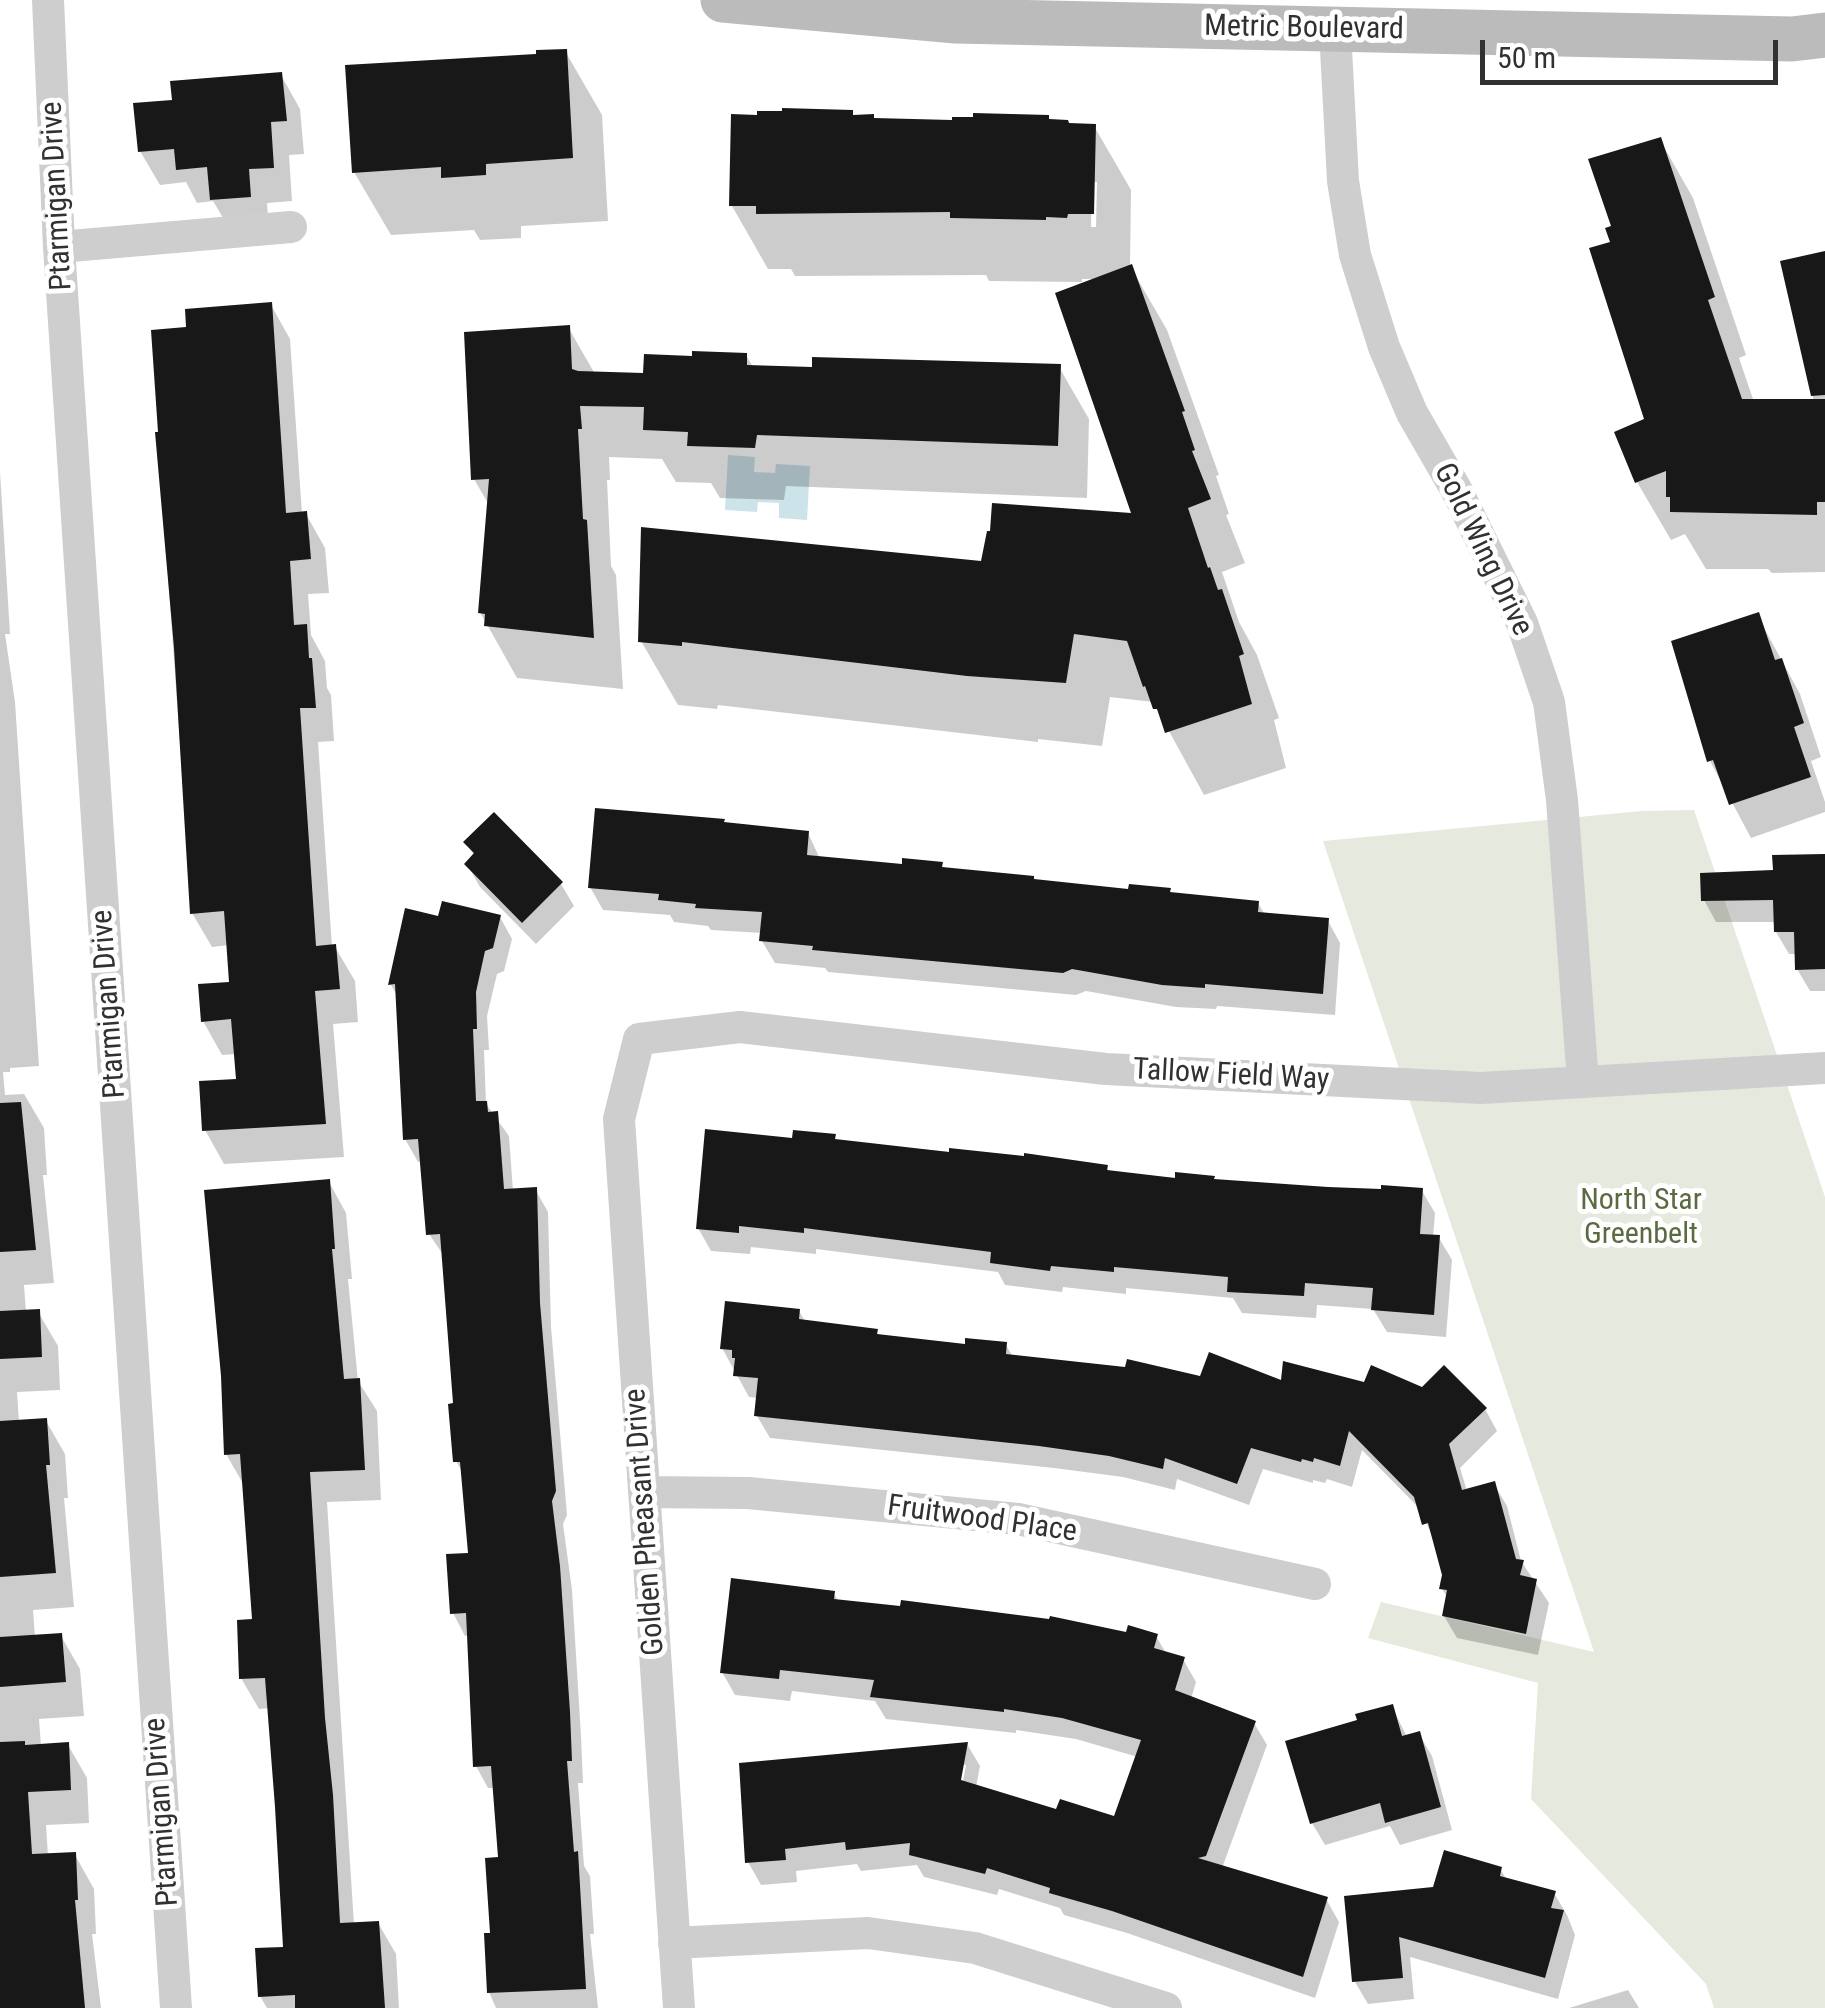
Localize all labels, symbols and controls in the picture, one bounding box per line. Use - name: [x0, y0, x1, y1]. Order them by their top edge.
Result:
- street label: Metric Boulevard: [1204, 9, 1404, 49]
- scale bar: [1485, 20, 1782, 82]
- text: 50 m: [1497, 40, 1556, 75]
- street label: Ptarmigan Drive: [35, 101, 81, 291]
- street label: Gold Wing Drive: [1425, 458, 1539, 642]
- street label: Ptarmigan Drive: [85, 908, 135, 1100]
- street label: Tallow Field Way: [1132, 1053, 1330, 1099]
- park label: North Star Greenbelt: [1580, 1183, 1702, 1254]
- street label: Golden Pheasant Drive: [619, 1387, 673, 1657]
- street label: Fruitwood Place: [885, 1489, 1079, 1551]
- street label: Ptarmigan Drive: [138, 1716, 188, 1908]

